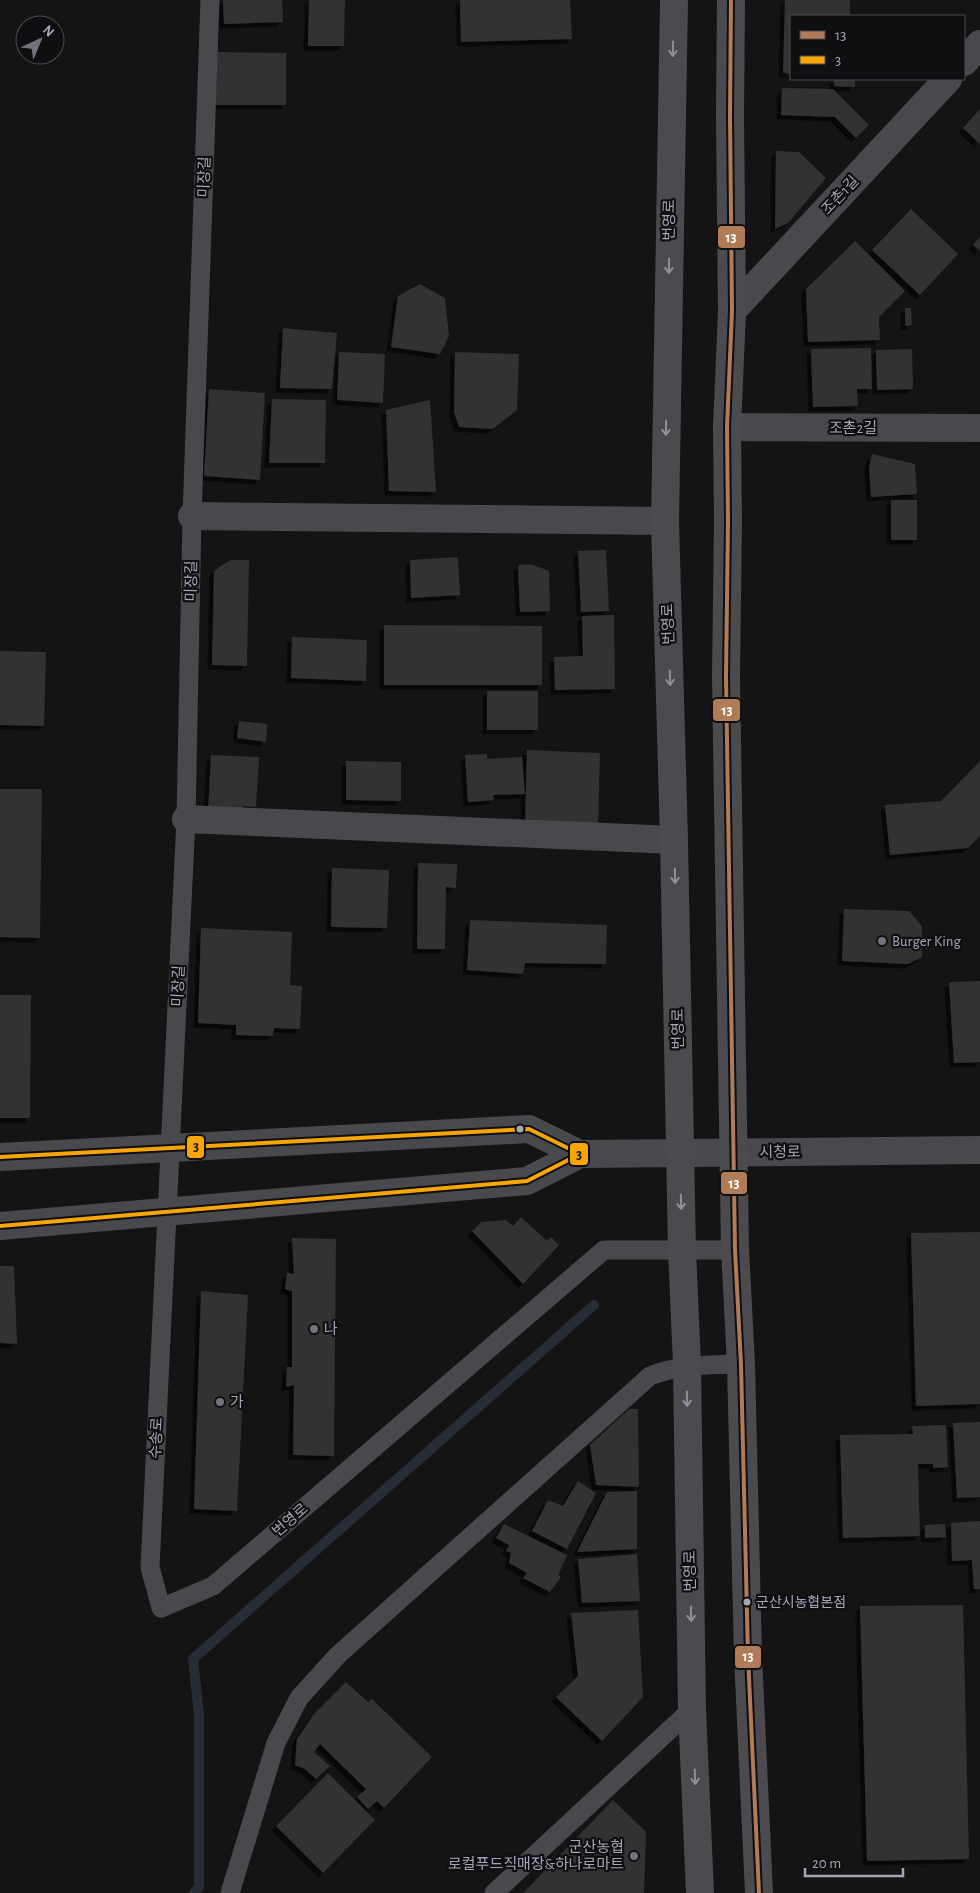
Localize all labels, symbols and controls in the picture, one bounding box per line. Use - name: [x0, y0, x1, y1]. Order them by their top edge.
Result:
- north arrow: [15, 15, 65, 65]
- legend: [790, 15, 965, 80]
- text: N: [40, 23, 57, 40]
- text: 13: [835, 28, 846, 43]
- one-way arrow: [668, 40, 678, 56]
- text: 3: [835, 53, 841, 68]
- street label: 미장길: [195, 156, 213, 198]
- street label: 조촌1길: [818, 173, 862, 217]
- street label: 번영로: [661, 199, 677, 241]
- line badge: 13: [717, 225, 746, 249]
- text: 13: [725, 231, 737, 245]
- one-way arrow: [664, 258, 673, 274]
- one-way arrow: [661, 420, 671, 436]
- street label: 조촌2길: [829, 420, 877, 436]
- street label: 미장길: [183, 560, 199, 602]
- street label: 번영로: [659, 603, 677, 645]
- one-way arrow: [665, 670, 674, 686]
- line badge: 13: [712, 698, 741, 722]
- text: 13: [721, 704, 733, 718]
- one-way arrow: [670, 867, 680, 883]
- place label: Burger King: [892, 934, 962, 949]
- marker: Burger King: [876, 935, 888, 947]
- street label: 미장길: [169, 965, 187, 1007]
- street label: 번영로: [670, 1008, 686, 1050]
- unlabelled marker: [515, 1124, 525, 1134]
- line badge: 3: [186, 1135, 205, 1159]
- text: 3: [193, 1140, 199, 1154]
- line badge: 3: [569, 1142, 589, 1166]
- street label: 시청로: [759, 1144, 801, 1160]
- text: 3: [576, 1148, 582, 1162]
- line badge: 13: [720, 1171, 748, 1195]
- text: 13: [728, 1177, 740, 1191]
- one-way arrow: [676, 1194, 686, 1210]
- place label: 나: [324, 1321, 338, 1337]
- marker: 나: [308, 1323, 320, 1335]
- one-way arrow: [682, 1391, 692, 1407]
- place label: 가: [230, 1394, 244, 1410]
- marker: 가: [214, 1396, 226, 1408]
- street label: 수송로: [148, 1417, 165, 1459]
- street label: 번영로: [269, 1500, 311, 1540]
- street label: 번영로: [682, 1550, 698, 1592]
- place label: 군산시농협본점: [756, 1595, 846, 1610]
- marker: 군산시농협본점: [742, 1597, 752, 1607]
- one-way arrow: [686, 1606, 696, 1622]
- line badge: 13: [734, 1645, 762, 1669]
- text: 13: [742, 1650, 754, 1664]
- one-way arrow: [691, 1768, 700, 1784]
- place label: 군산농협 로컬푸드직매장&하나로마트: [448, 1839, 624, 1872]
- scale bar: [805, 1846, 902, 1878]
- marker: 군산농협 로컬푸드직매장&하나로마트: [628, 1850, 640, 1862]
- text: 20 m: [812, 1856, 841, 1871]

